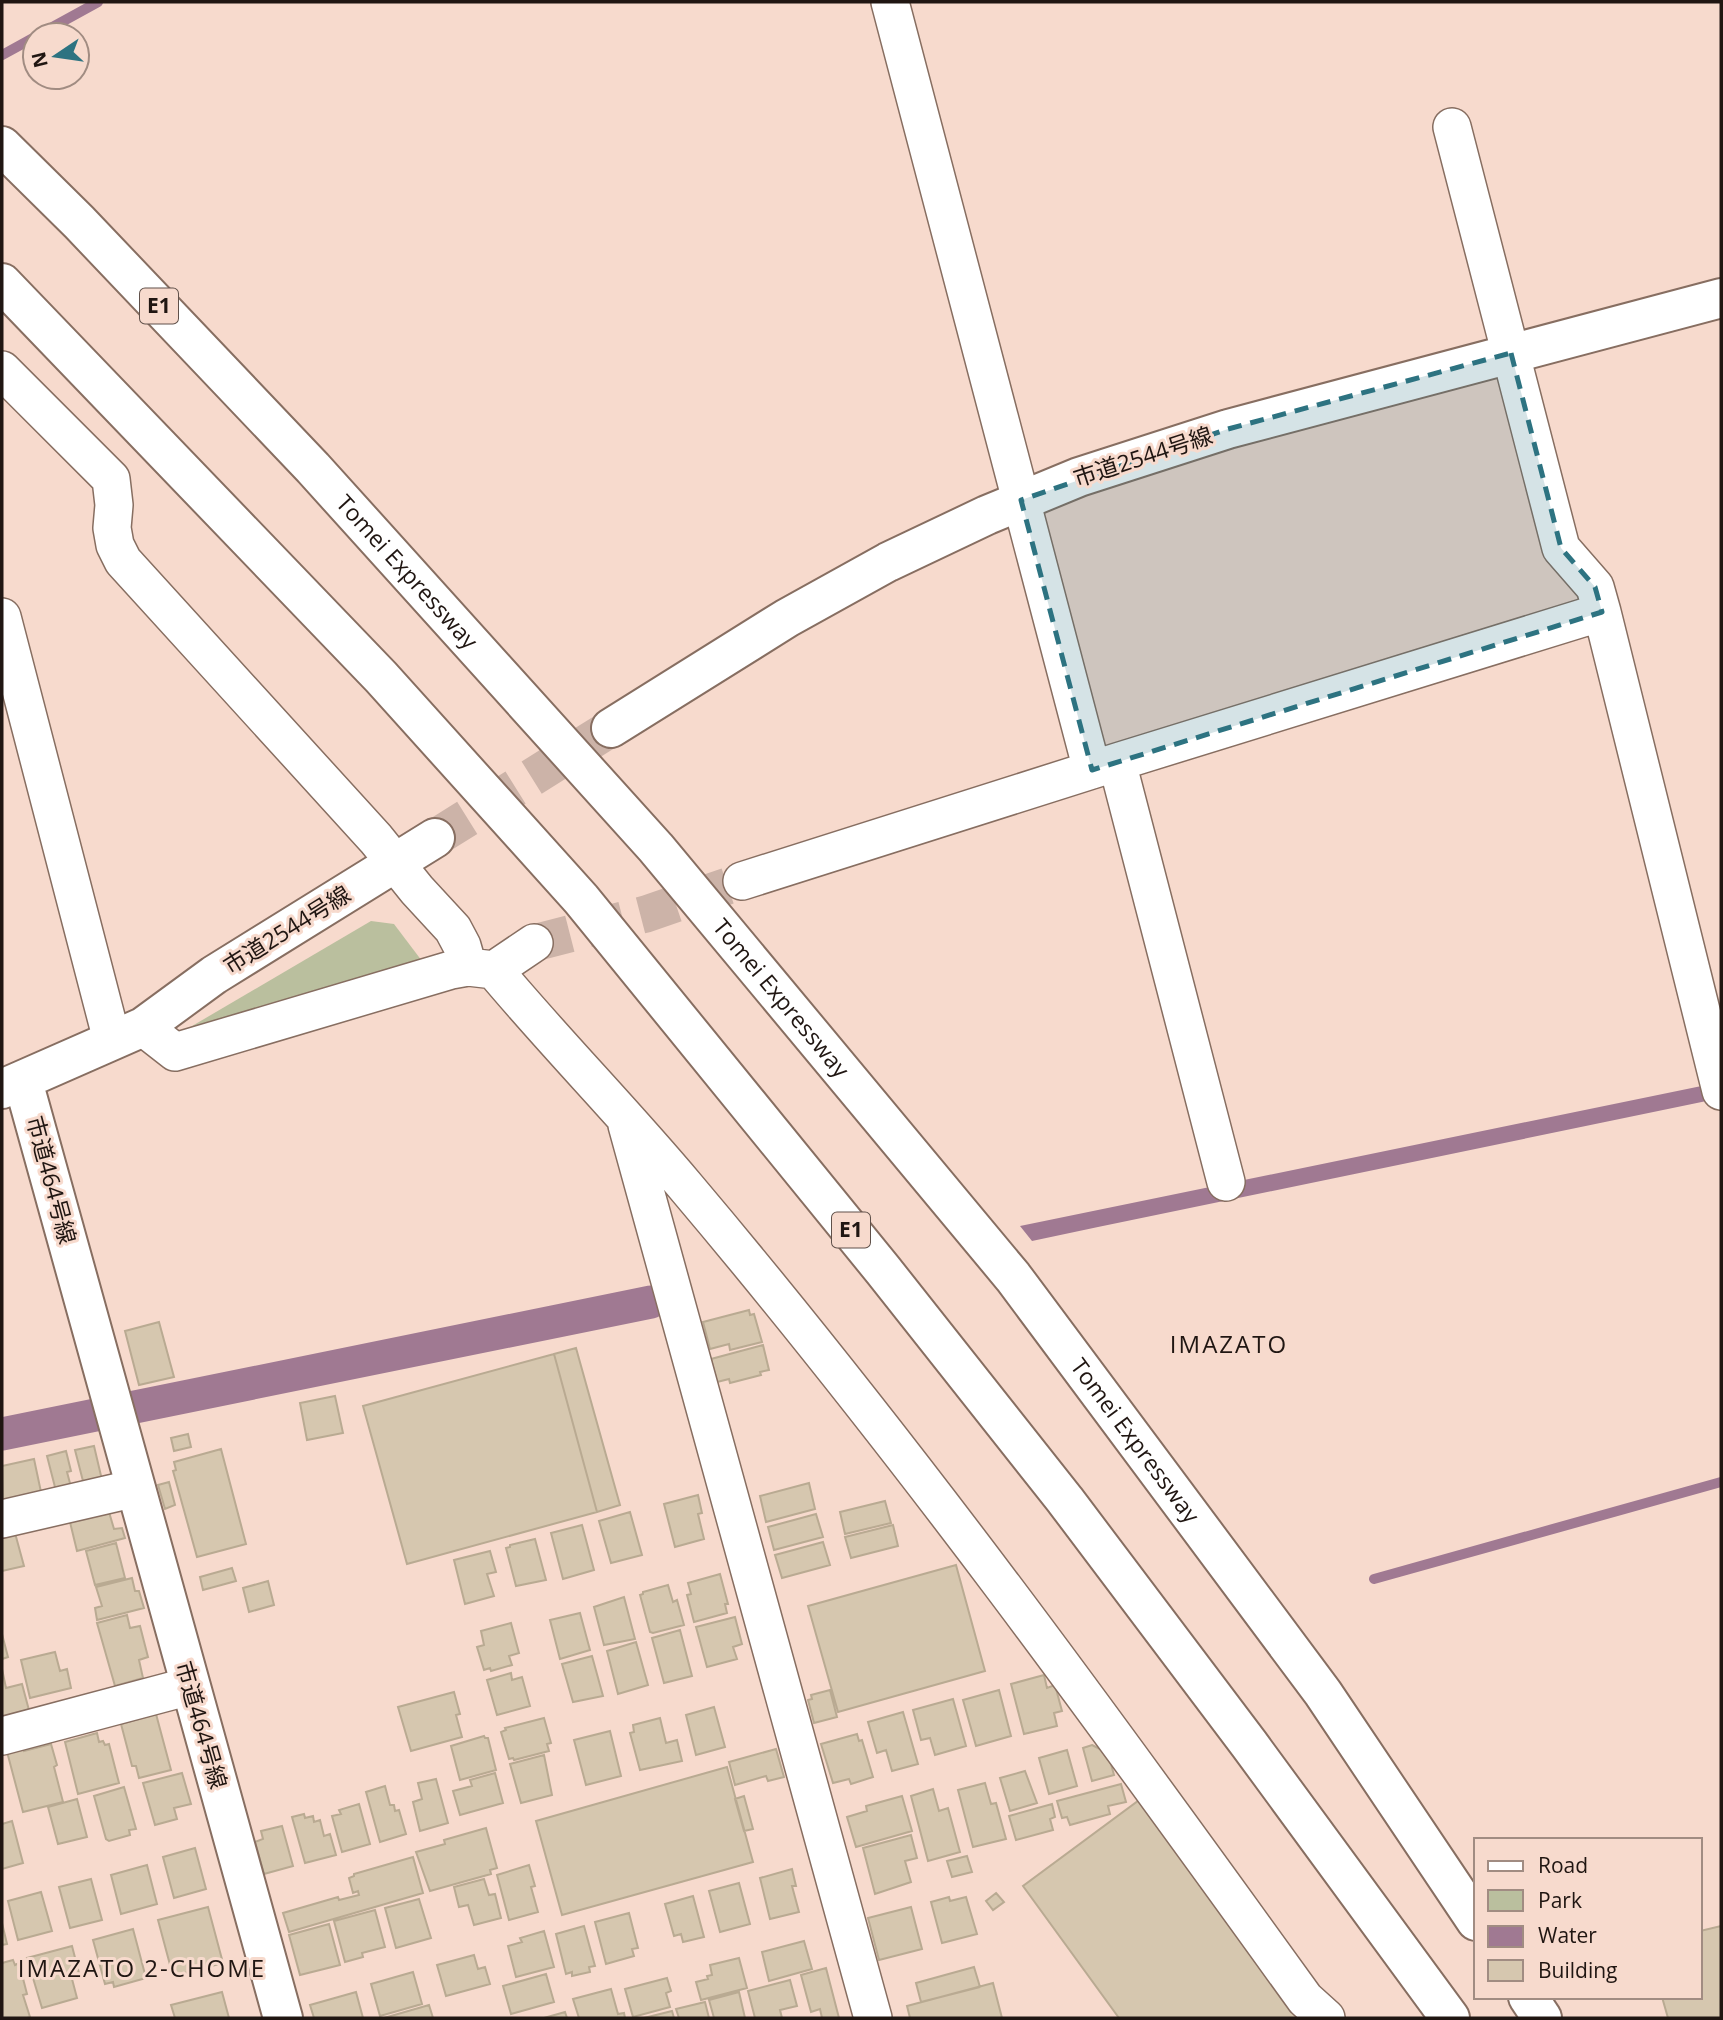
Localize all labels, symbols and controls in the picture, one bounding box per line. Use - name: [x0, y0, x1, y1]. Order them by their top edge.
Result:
- north arrow: [21, 21, 91, 91]
- text: N: [25, 49, 54, 70]
- road number: E1: [140, 288, 178, 324]
- street label: 市道2544号線: [1069, 418, 1216, 494]
- street label: Tomei Expressway: [330, 487, 486, 656]
- street label: 市道2544号線: [217, 877, 356, 981]
- street label: Tomei Expressway: [706, 911, 858, 1084]
- street label: 市道464号線: [19, 1112, 84, 1247]
- road number: E1: [832, 1212, 870, 1248]
- district label: IMAZATO: [1170, 1327, 1288, 1360]
- street label: Tomei Expressway: [1064, 1351, 1208, 1529]
- street label: 市道464号線: [168, 1657, 235, 1792]
- legend: [1474, 1838, 1702, 1999]
- text: Road: [1538, 1851, 1588, 1879]
- text: Park: [1538, 1886, 1582, 1914]
- text: Water: [1538, 1921, 1597, 1949]
- district label: IMAZATO 2-CHOME: [18, 1951, 266, 1984]
- text: Building: [1538, 1956, 1617, 1984]

